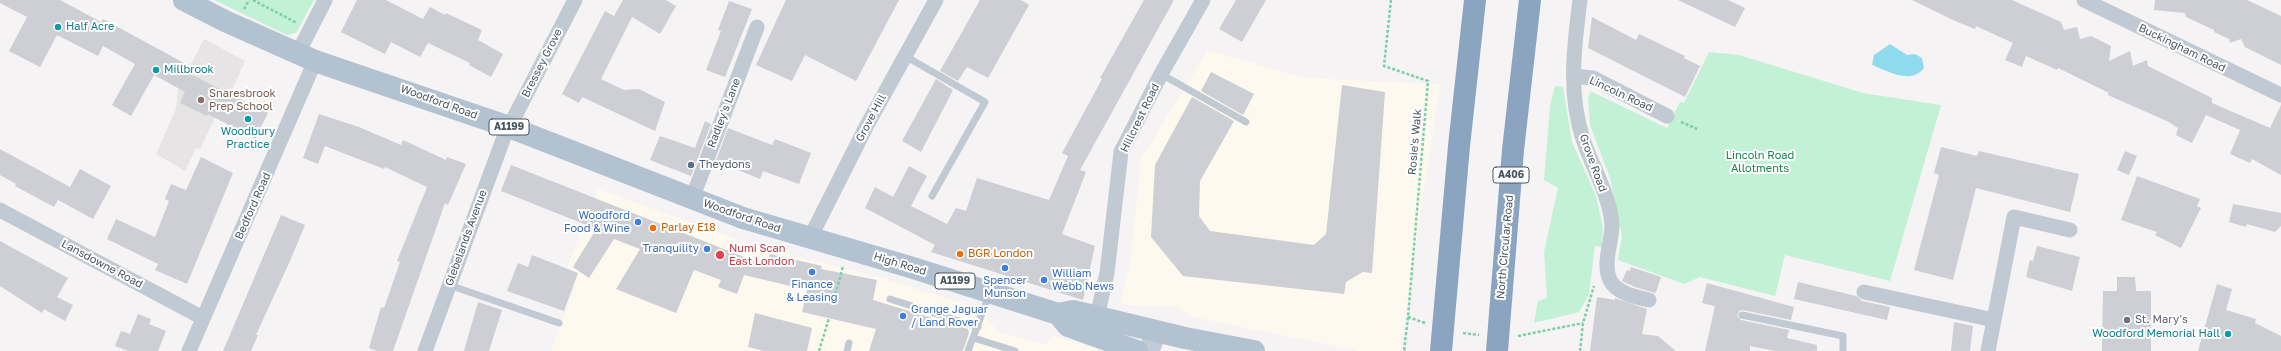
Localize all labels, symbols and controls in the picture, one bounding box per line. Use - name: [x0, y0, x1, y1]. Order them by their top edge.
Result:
- place label: Half Acre: [66, 20, 114, 34]
- street label: Buckingham Road: [2136, 21, 2228, 75]
- marker: Half Acre: [53, 22, 63, 32]
- street label: Bressey Grove: [519, 26, 565, 100]
- place label: Millbrook: [164, 63, 214, 77]
- marker: Millbrook: [151, 65, 161, 75]
- street label: Lincoln Road: [1587, 74, 1655, 114]
- street label: Radley's Lane: [705, 76, 743, 150]
- street label: Woodford Road: [399, 82, 479, 122]
- street label: Hillcrest Road: [1118, 82, 1162, 154]
- place label: Snaresbrook Prep School: [209, 87, 276, 113]
- street label: Grove Hill: [853, 92, 889, 144]
- marker: Snaresbrook Prep School: [196, 95, 206, 105]
- street label: Rosie's Walk: [1406, 109, 1424, 175]
- marker: Woodbury Practice: [243, 114, 253, 124]
- road number: A1199: [489, 119, 529, 135]
- place label: Woodbury Practice: [221, 125, 275, 151]
- street label: Grove Road: [1576, 132, 1610, 194]
- park label: Lincoln Road Allotments: [1726, 149, 1794, 175]
- place label: Theydons: [699, 158, 751, 172]
- marker: Theydons: [686, 160, 696, 170]
- road number: A406: [1493, 167, 1529, 183]
- street label: Bedford Road: [232, 171, 274, 241]
- street label: Glebelands Avenue: [442, 188, 490, 288]
- street label: North Circular Road: [1494, 194, 1516, 300]
- street label: Woodford Road: [701, 197, 783, 235]
- place label: Woodford Food & Wine: [564, 209, 630, 235]
- marker: Woodford Food & Wine: [633, 217, 643, 227]
- place label: Parlay E18: [661, 221, 716, 235]
- marker: Parlay E18: [648, 223, 658, 233]
- street label: Lansdowne Road: [59, 237, 145, 291]
- place label: Tranquility: [642, 242, 699, 256]
- place label: Numi Scan East London: [729, 242, 794, 268]
- marker: Tranquility: [702, 244, 712, 254]
- place label: BGR London: [968, 247, 1033, 261]
- marker: Numi Scan East London: [714, 249, 726, 261]
- marker: BGR London: [955, 249, 965, 259]
- street label: High Road: [872, 250, 928, 278]
- marker: Spencer Munson: [1000, 263, 1010, 273]
- marker: Finance & Leasing: [807, 267, 817, 277]
- place label: William Webb News: [1052, 267, 1114, 293]
- road number: A1199: [935, 273, 975, 289]
- place label: Spencer Munson: [983, 274, 1027, 300]
- marker: William Webb News: [1039, 275, 1049, 285]
- place label: Finance & Leasing: [786, 278, 838, 304]
- place label: Grange Jaguar / Land Rover: [911, 303, 988, 329]
- marker: Grange Jaguar / Land Rover: [898, 311, 908, 321]
- place label: St. Mary's: [2135, 313, 2188, 327]
- marker: St. Mary's: [2122, 315, 2132, 325]
- place label: Woodford Memorial Hall: [2092, 327, 2220, 341]
- marker: Woodford Memorial Hall: [2223, 329, 2233, 339]

